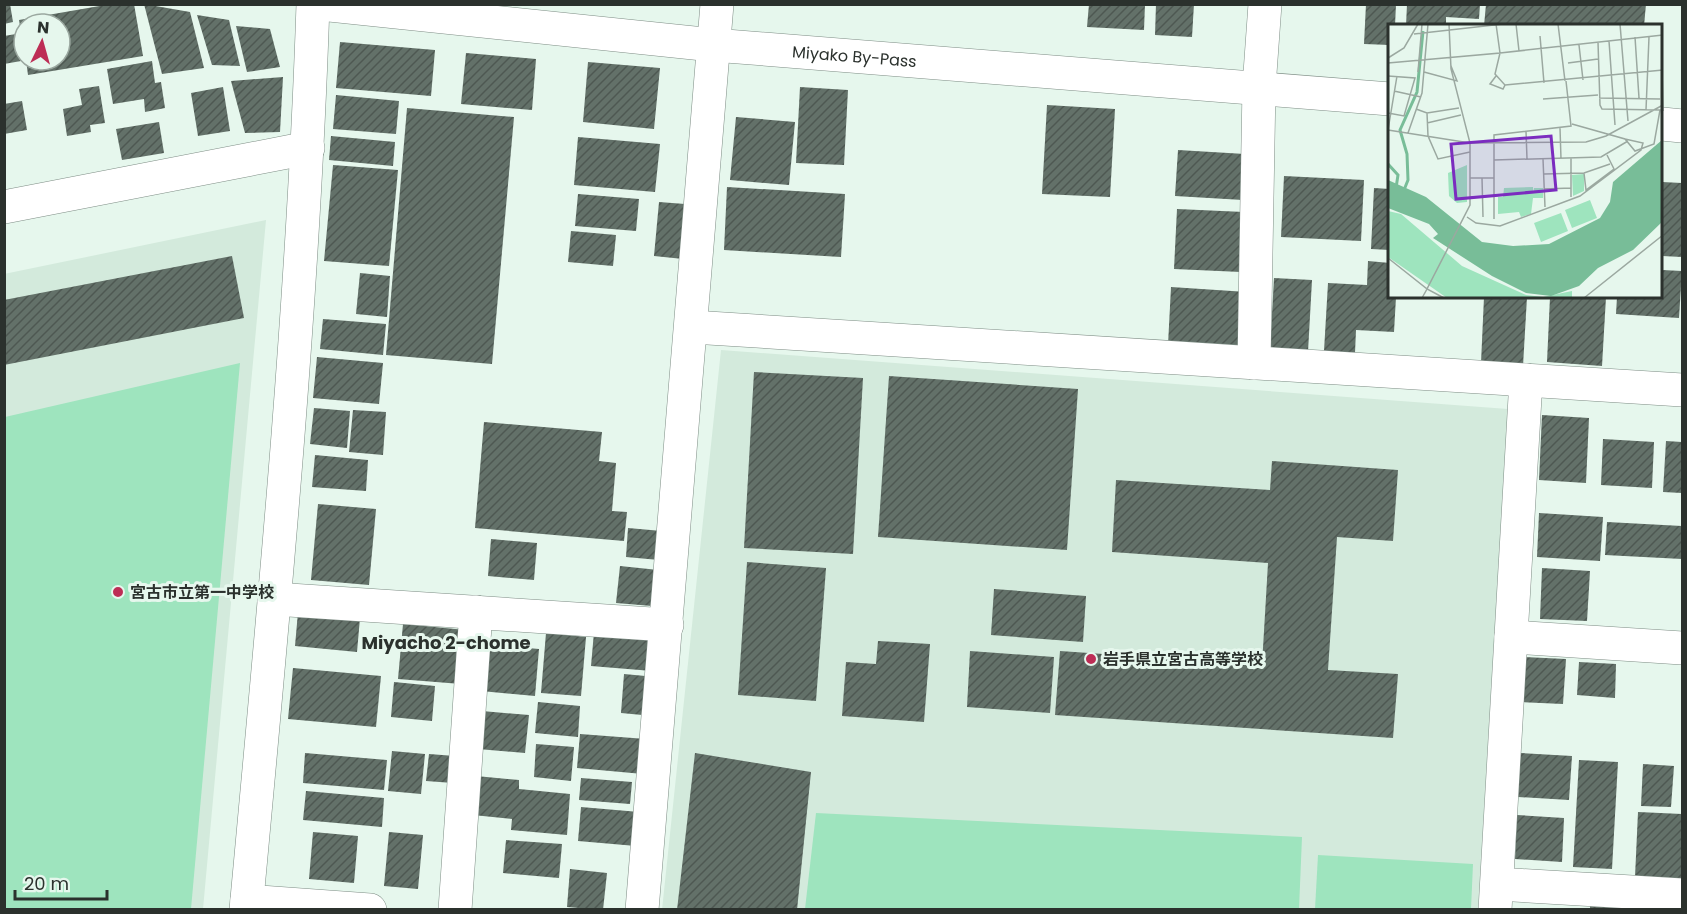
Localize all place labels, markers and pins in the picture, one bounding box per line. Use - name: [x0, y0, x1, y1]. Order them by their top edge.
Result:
- place label: 宮古市立第一中学校: [130, 581, 274, 604]
- marker: 宮古市立第一中学校: [111, 585, 125, 599]
- place label: 岩手県立宮古高等学校: [1103, 648, 1263, 671]
- marker: 岩手県立宮古高等学校: [1084, 652, 1098, 666]

